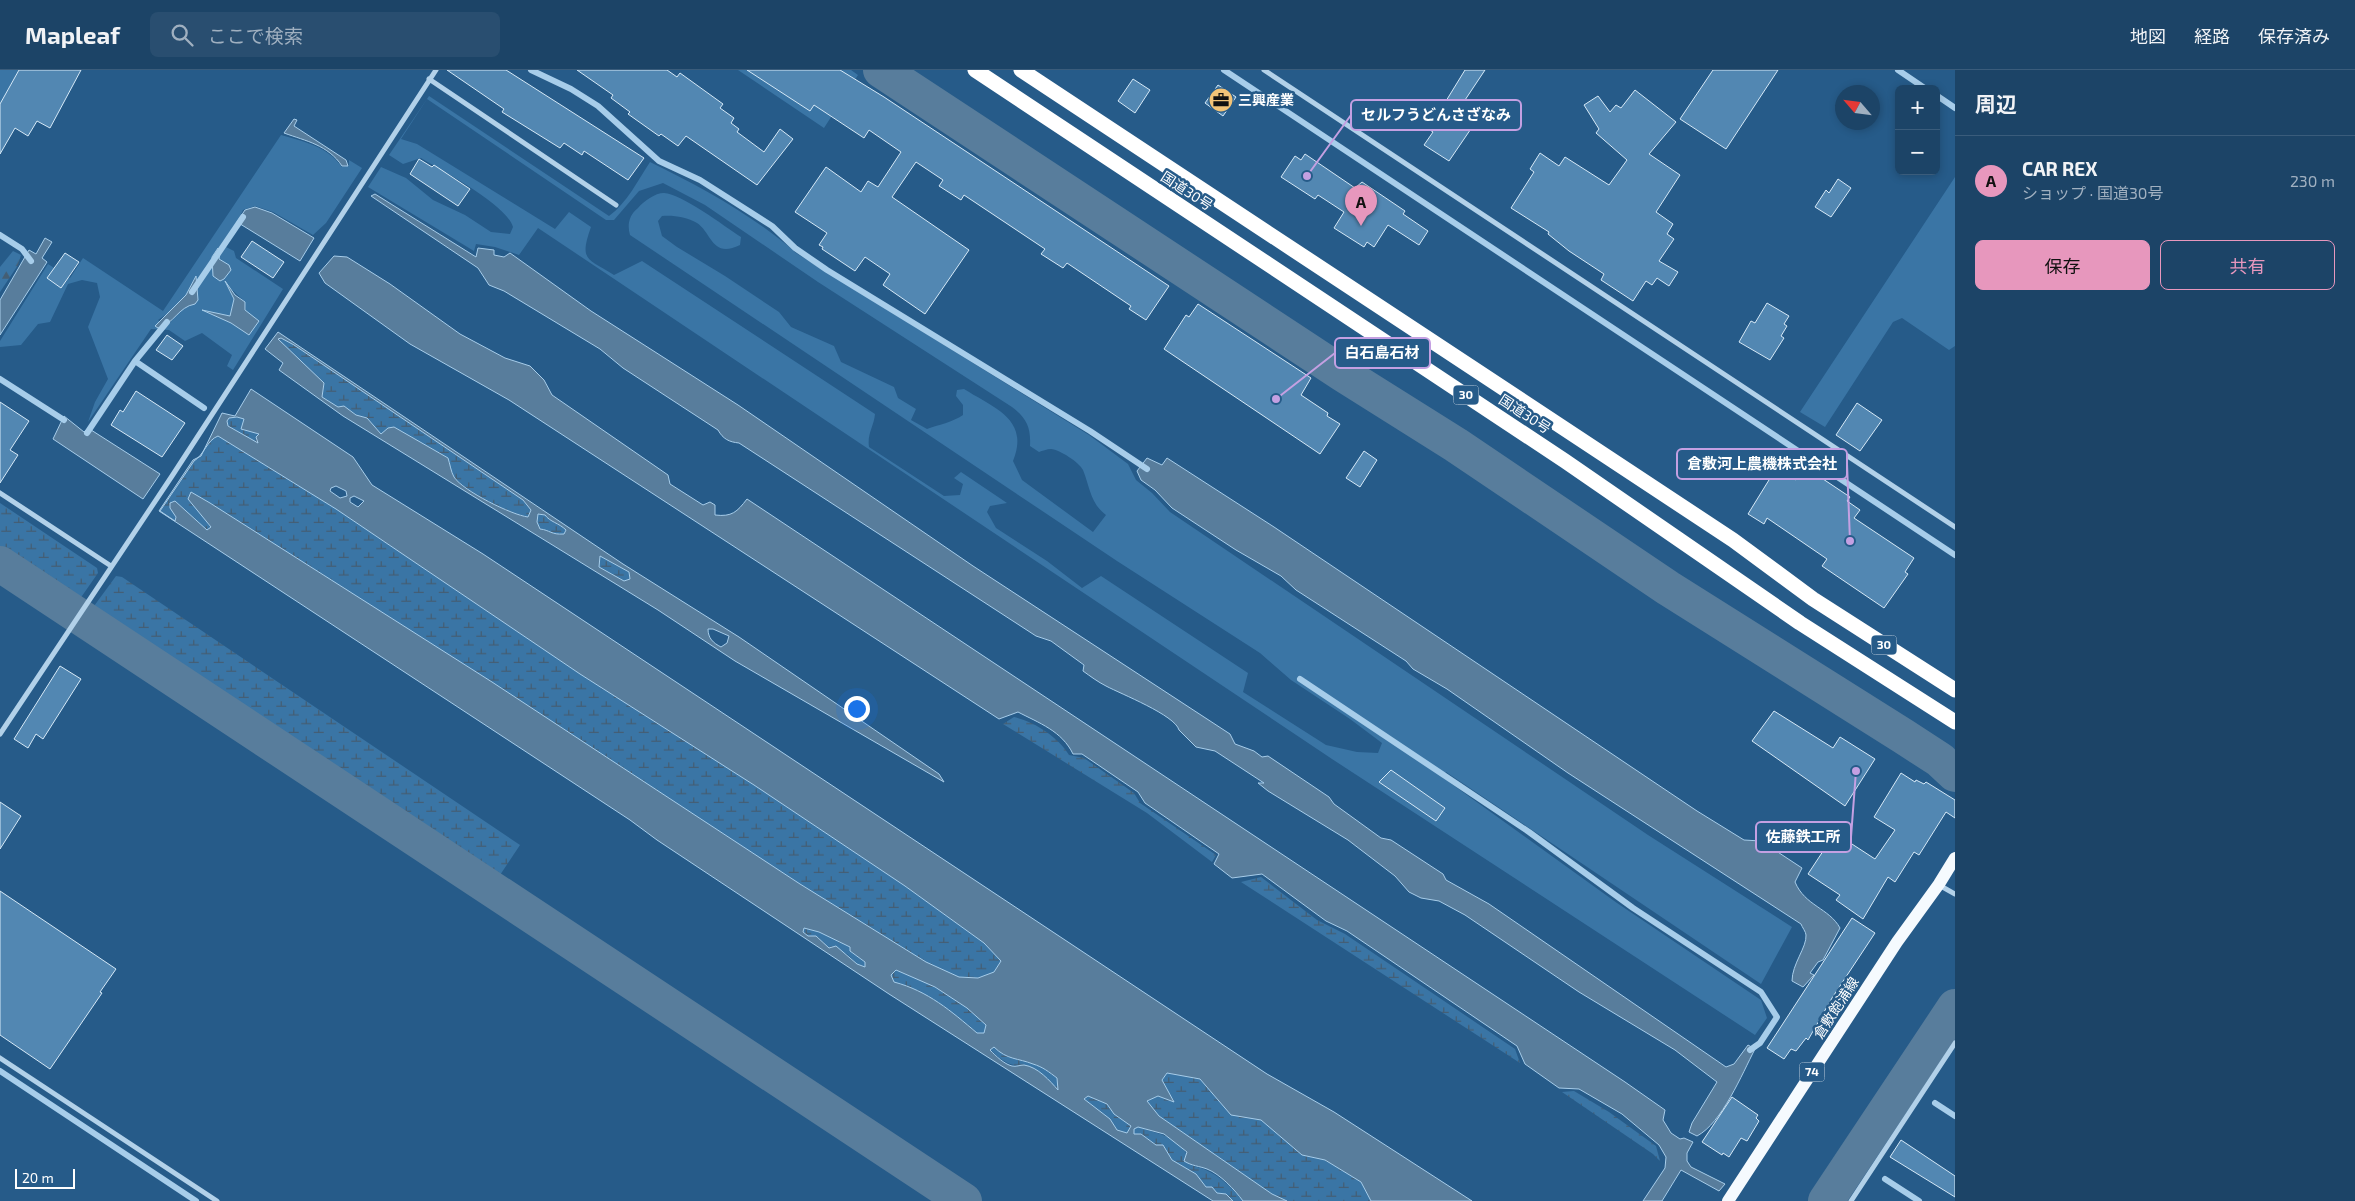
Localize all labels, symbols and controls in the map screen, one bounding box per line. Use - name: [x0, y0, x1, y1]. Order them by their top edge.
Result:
- search box: [150, 12, 500, 57]
- text: Mapleaf: [25, 20, 120, 49]
- icon: search: [168, 21, 196, 49]
- text: ここで検索: [208, 24, 303, 47]
- text: 地図: [2130, 25, 2166, 47]
- text: 経路: [2194, 25, 2230, 47]
- text: 保存済み: [2258, 25, 2330, 47]
- north arrow: [1835, 85, 1880, 130]
- map controls: [1895, 85, 1940, 175]
- button: +: [1895, 85, 1940, 130]
- office icon: 三興産業: [1208, 87, 1234, 113]
- place label: 三興産業: [1238, 91, 1294, 108]
- text: 周辺: [1975, 91, 2017, 116]
- callout: セルフうどんさざなみ: [1351, 100, 1521, 130]
- text: セルフうどんさざなみ: [1361, 105, 1511, 123]
- button: −: [1895, 130, 1940, 175]
- text: CAR REX: [2022, 157, 2098, 180]
- street label: 国道30号: [1158, 168, 1216, 214]
- text: A: [1986, 171, 1996, 190]
- text: 230 m: [2290, 171, 2335, 190]
- text: ショップ · 国道30号: [2022, 183, 2163, 202]
- pin: A: [1345, 185, 1377, 226]
- button: 保存: [1975, 240, 2150, 290]
- button: 共有: [2160, 240, 2335, 290]
- callout: 白石島石材: [1335, 338, 1430, 368]
- text: 白石島石材: [1344, 343, 1420, 361]
- road number: 30: [1454, 386, 1478, 404]
- street label: 国道30号: [1496, 391, 1554, 437]
- callout: 倉敷河上農機株式会社: [1677, 449, 1847, 479]
- text: 倉敷河上農機株式会社: [1687, 454, 1837, 472]
- road number: 30: [1872, 636, 1896, 654]
- your location: [844, 696, 870, 722]
- callout: 佐藤鉄工所: [1756, 822, 1851, 852]
- text: 佐藤鉄工所: [1765, 827, 1841, 845]
- street label: 倉敷飽浦線: [1809, 974, 1862, 1042]
- road number: 74: [1800, 1062, 1824, 1082]
- scale bar: [15, 1166, 75, 1189]
- text: 20 m: [22, 1169, 54, 1186]

